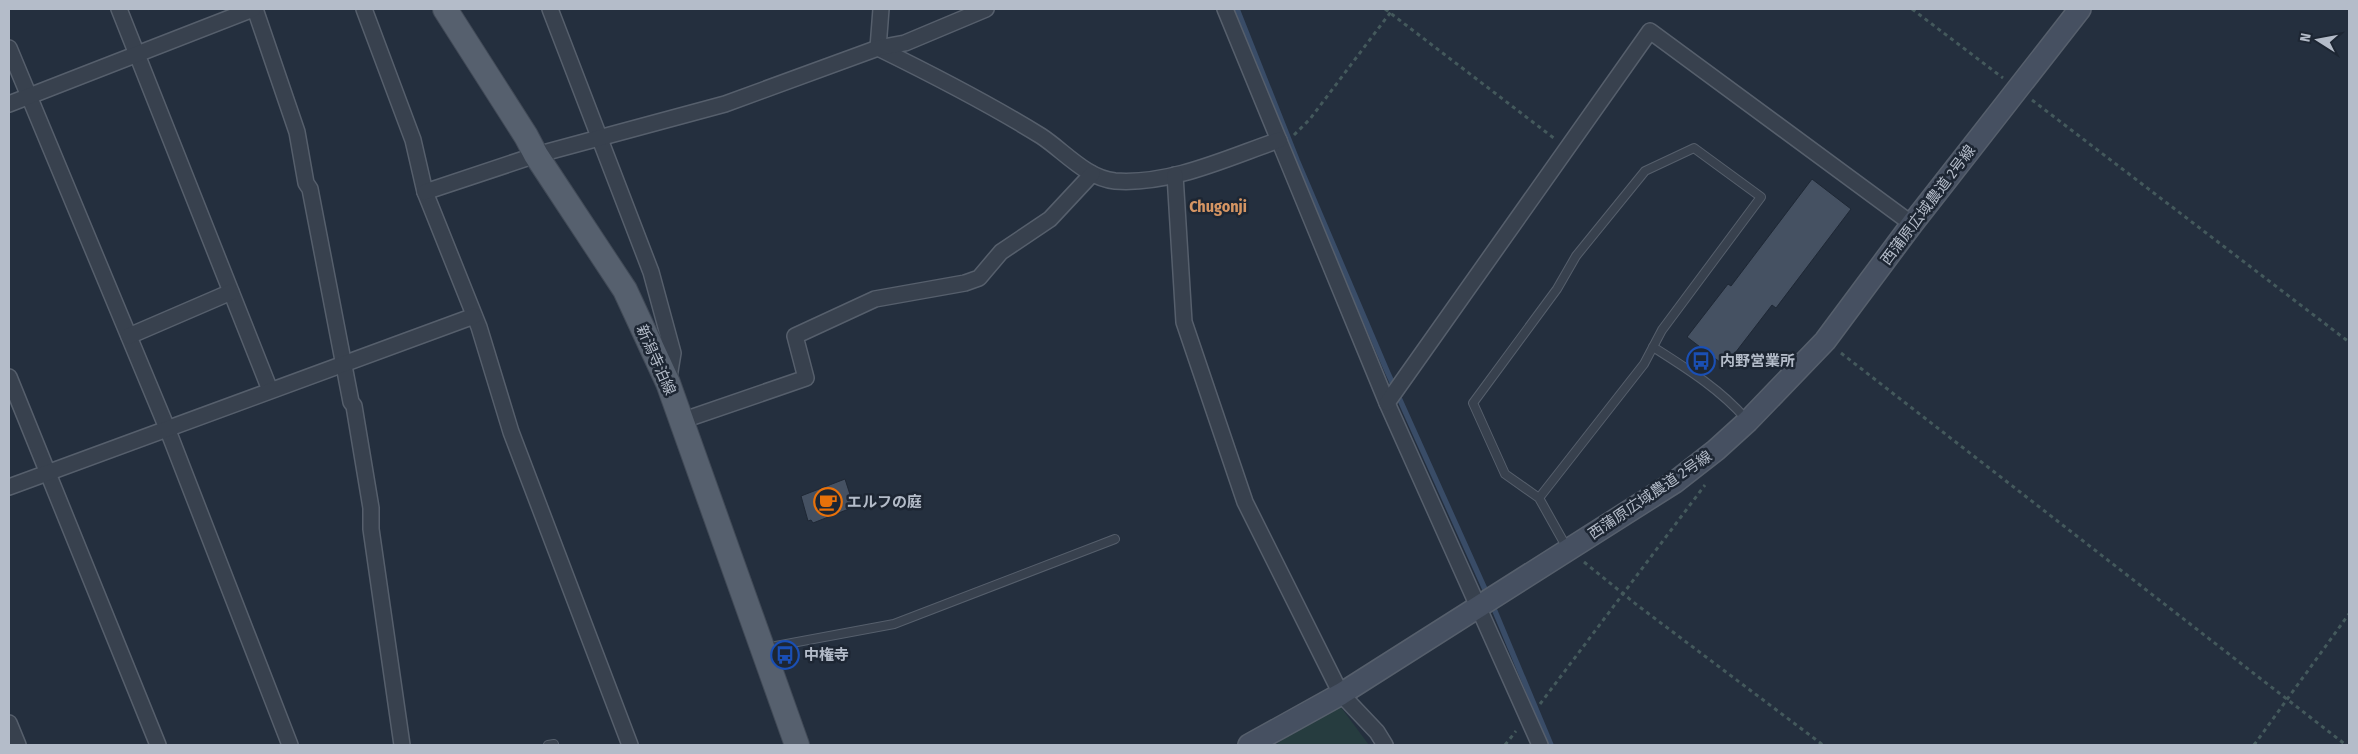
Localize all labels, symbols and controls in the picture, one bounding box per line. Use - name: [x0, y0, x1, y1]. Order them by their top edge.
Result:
- north arrow: [2293, 15, 2343, 65]
- text: N: [2297, 32, 2315, 43]
- street label: 西蒲原広域農道 2号線: [1877, 142, 1979, 268]
- district label: Chugonji: [1189, 197, 1247, 216]
- street label: 新潟寺泊線: [633, 322, 679, 398]
- bus stop icon: 内野営業所: [1686, 346, 1716, 376]
- place label: 内野営業所: [1720, 352, 1795, 370]
- street label: 西蒲原広域農道 2号線: [1585, 447, 1715, 543]
- cafe icon: エルフの庭: [813, 487, 843, 517]
- place label: エルフの庭: [847, 493, 922, 511]
- bus stop icon: 中権寺: [770, 640, 800, 670]
- place label: 中権寺: [804, 646, 849, 664]

